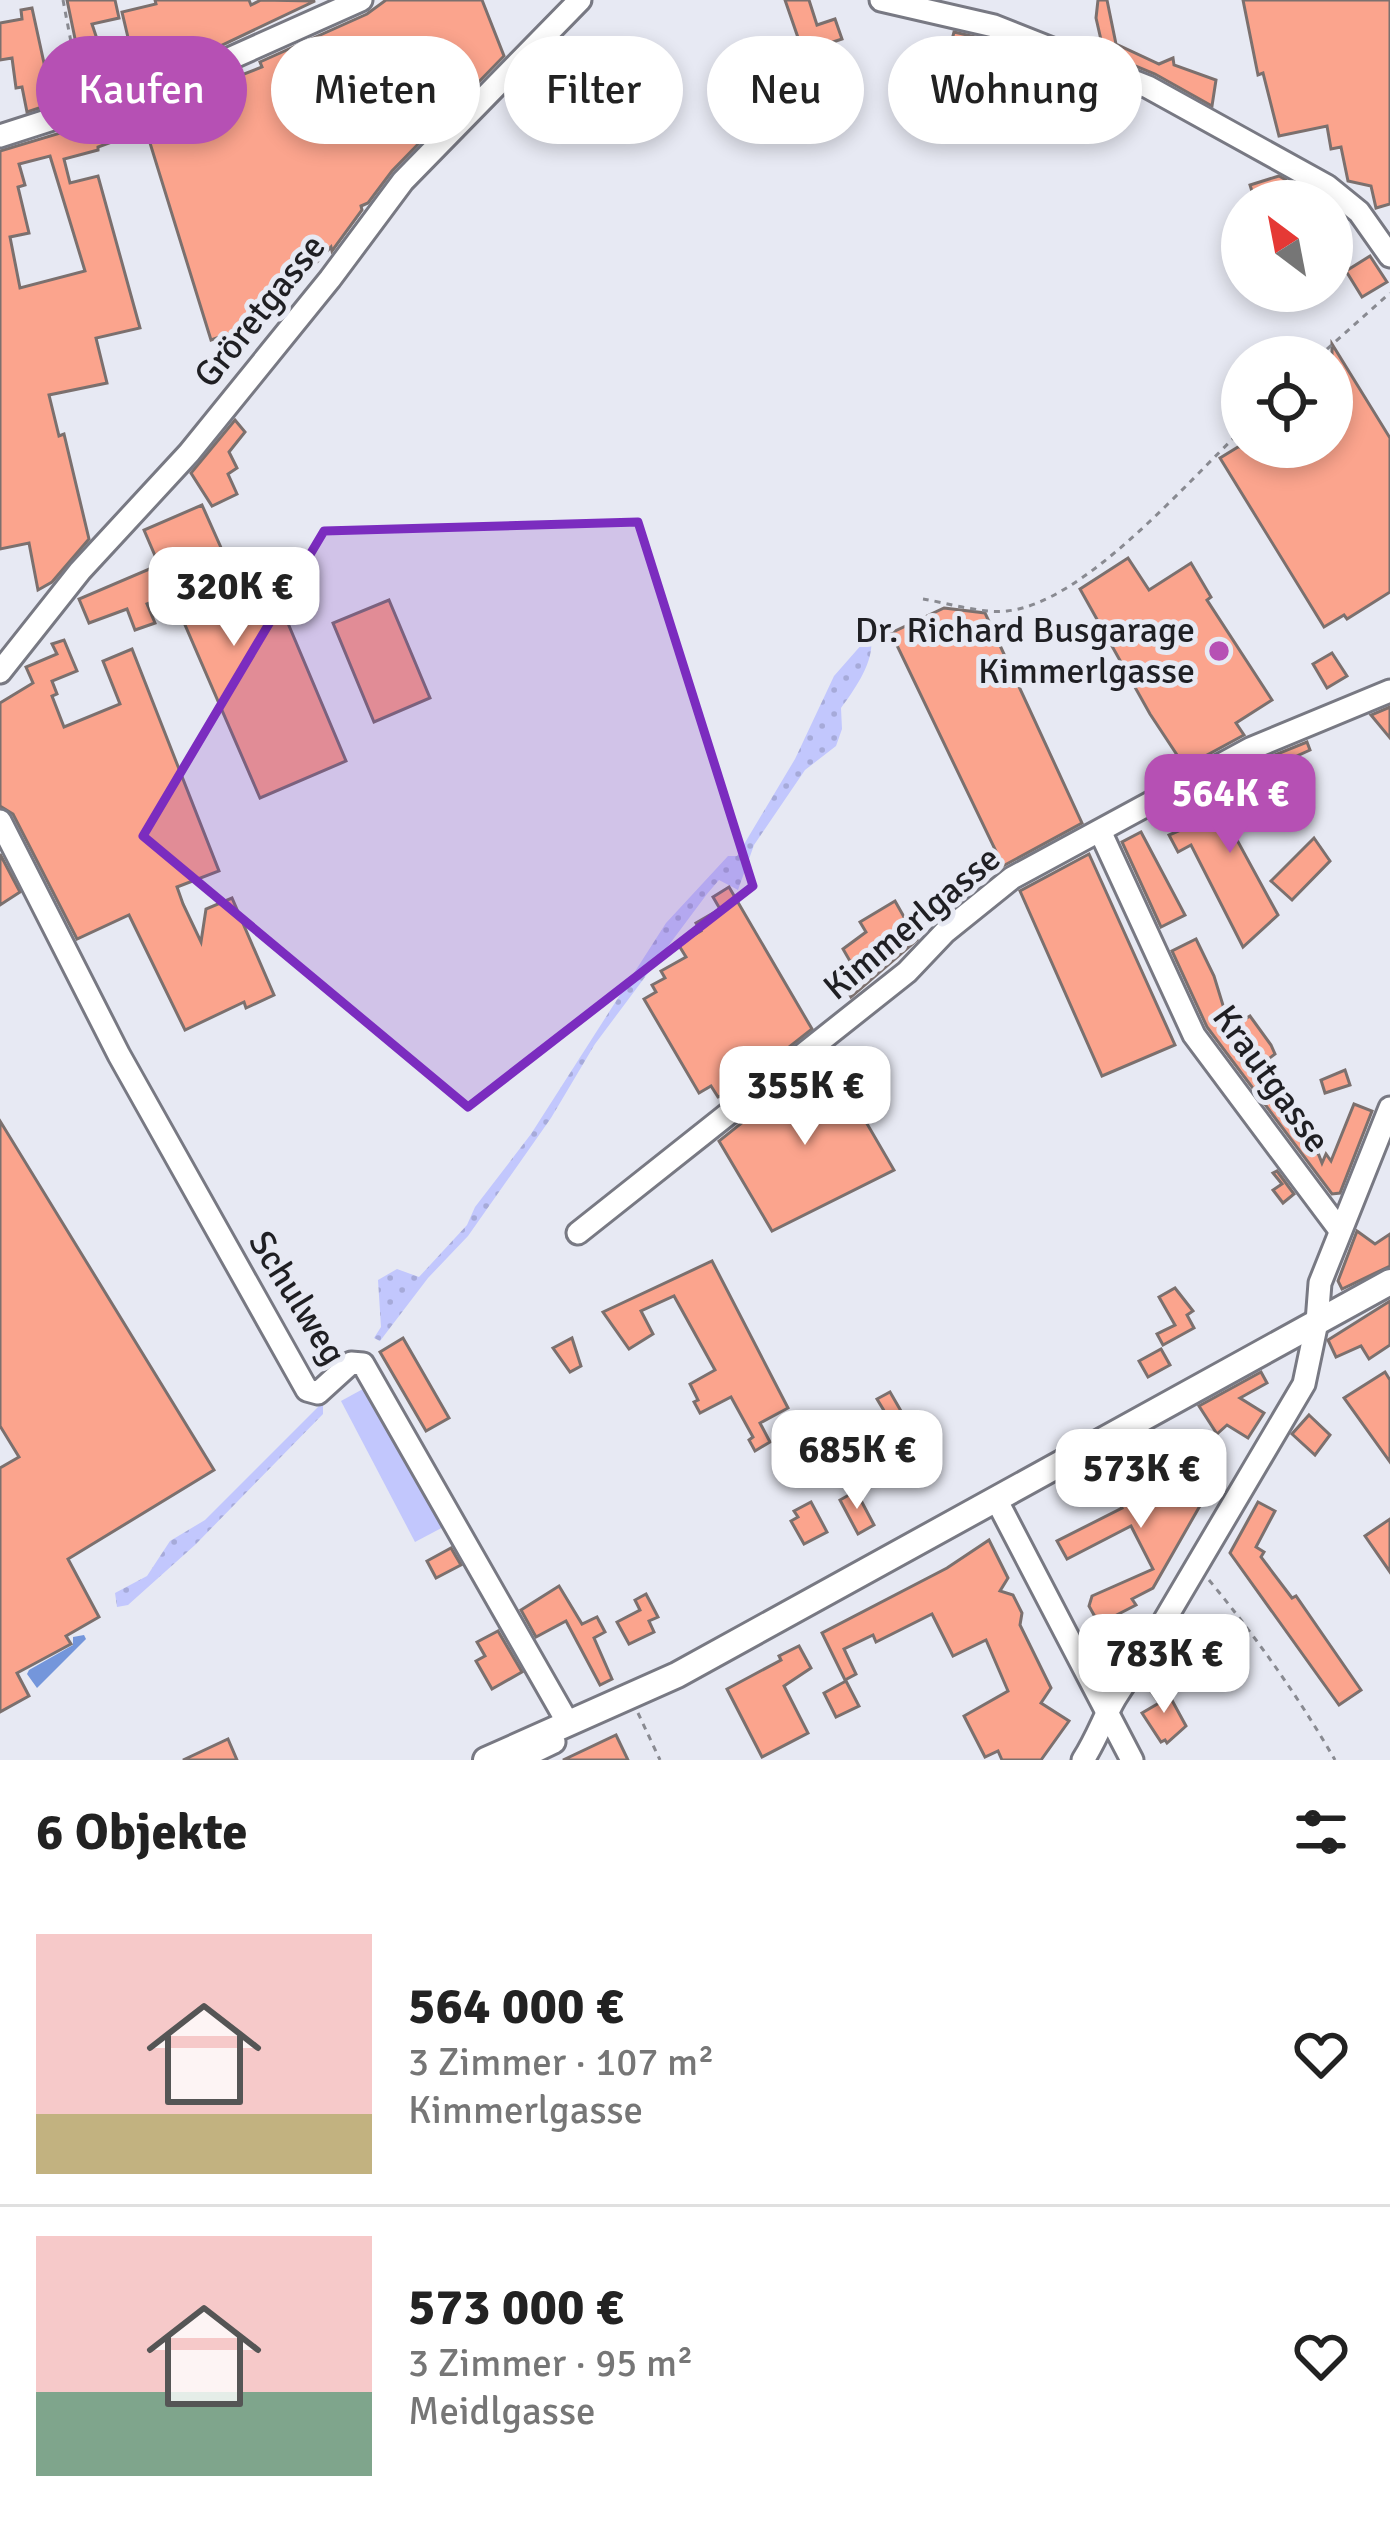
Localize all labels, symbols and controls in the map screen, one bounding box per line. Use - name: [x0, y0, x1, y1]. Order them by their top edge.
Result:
- chip: Kaufen: [36, 36, 247, 144]
- chip: Mieten: [271, 36, 480, 144]
- chip: Filter: [504, 36, 683, 144]
- chip: Neu: [707, 36, 864, 144]
- chip: Wohnung: [888, 36, 1142, 144]
- north arrow: [1221, 180, 1353, 312]
- map controls: [1221, 180, 1353, 468]
- street label: Gröretgasse: [185, 225, 335, 397]
- button: locate: [1221, 336, 1353, 468]
- pin: 320K €: [136, 547, 332, 649]
- text: 320K €: [175, 562, 293, 610]
- place label: Dr. Richard Busgarage Kimmerlgasse: [855, 608, 1195, 694]
- marker: Dr. Richard Busgarage Kimmerlgasse: [1206, 638, 1232, 664]
- pin: 564K €: [1132, 754, 1328, 856]
- text: 564K €: [1171, 769, 1289, 817]
- street label: Kimmerlgasse: [814, 836, 1010, 1010]
- street label: Krautgasse: [1202, 996, 1340, 1162]
- pin: 355K €: [707, 1046, 903, 1148]
- text: 355K €: [746, 1061, 864, 1109]
- street label: Schulweg: [238, 1223, 356, 1373]
- pin: 685K €: [759, 1410, 955, 1512]
- text: 685K €: [798, 1425, 916, 1473]
- pin: 573K €: [1043, 1429, 1239, 1531]
- text: 573K €: [1082, 1444, 1200, 1492]
- pin: 783K €: [1066, 1614, 1262, 1716]
- text: 783K €: [1105, 1629, 1223, 1677]
- icon: filters: [1288, 1799, 1354, 1865]
- text: 6 Objekte: [36, 1801, 248, 1864]
- text: 564 000 €: [408, 1975, 623, 2038]
- icon: home: [132, 1982, 276, 2126]
- icon: heart: [1288, 2021, 1354, 2087]
- text: 3 Zimmer · 107 m²: [408, 2038, 714, 2086]
- text: Kimmerlgasse: [408, 2086, 643, 2134]
- text: 573 000 €: [408, 2276, 623, 2339]
- icon: home: [132, 2284, 276, 2428]
- icon: heart: [1288, 2323, 1354, 2389]
- text: 3 Zimmer · 95 m²: [408, 2339, 693, 2387]
- text: Meidlgasse: [408, 2387, 595, 2435]

